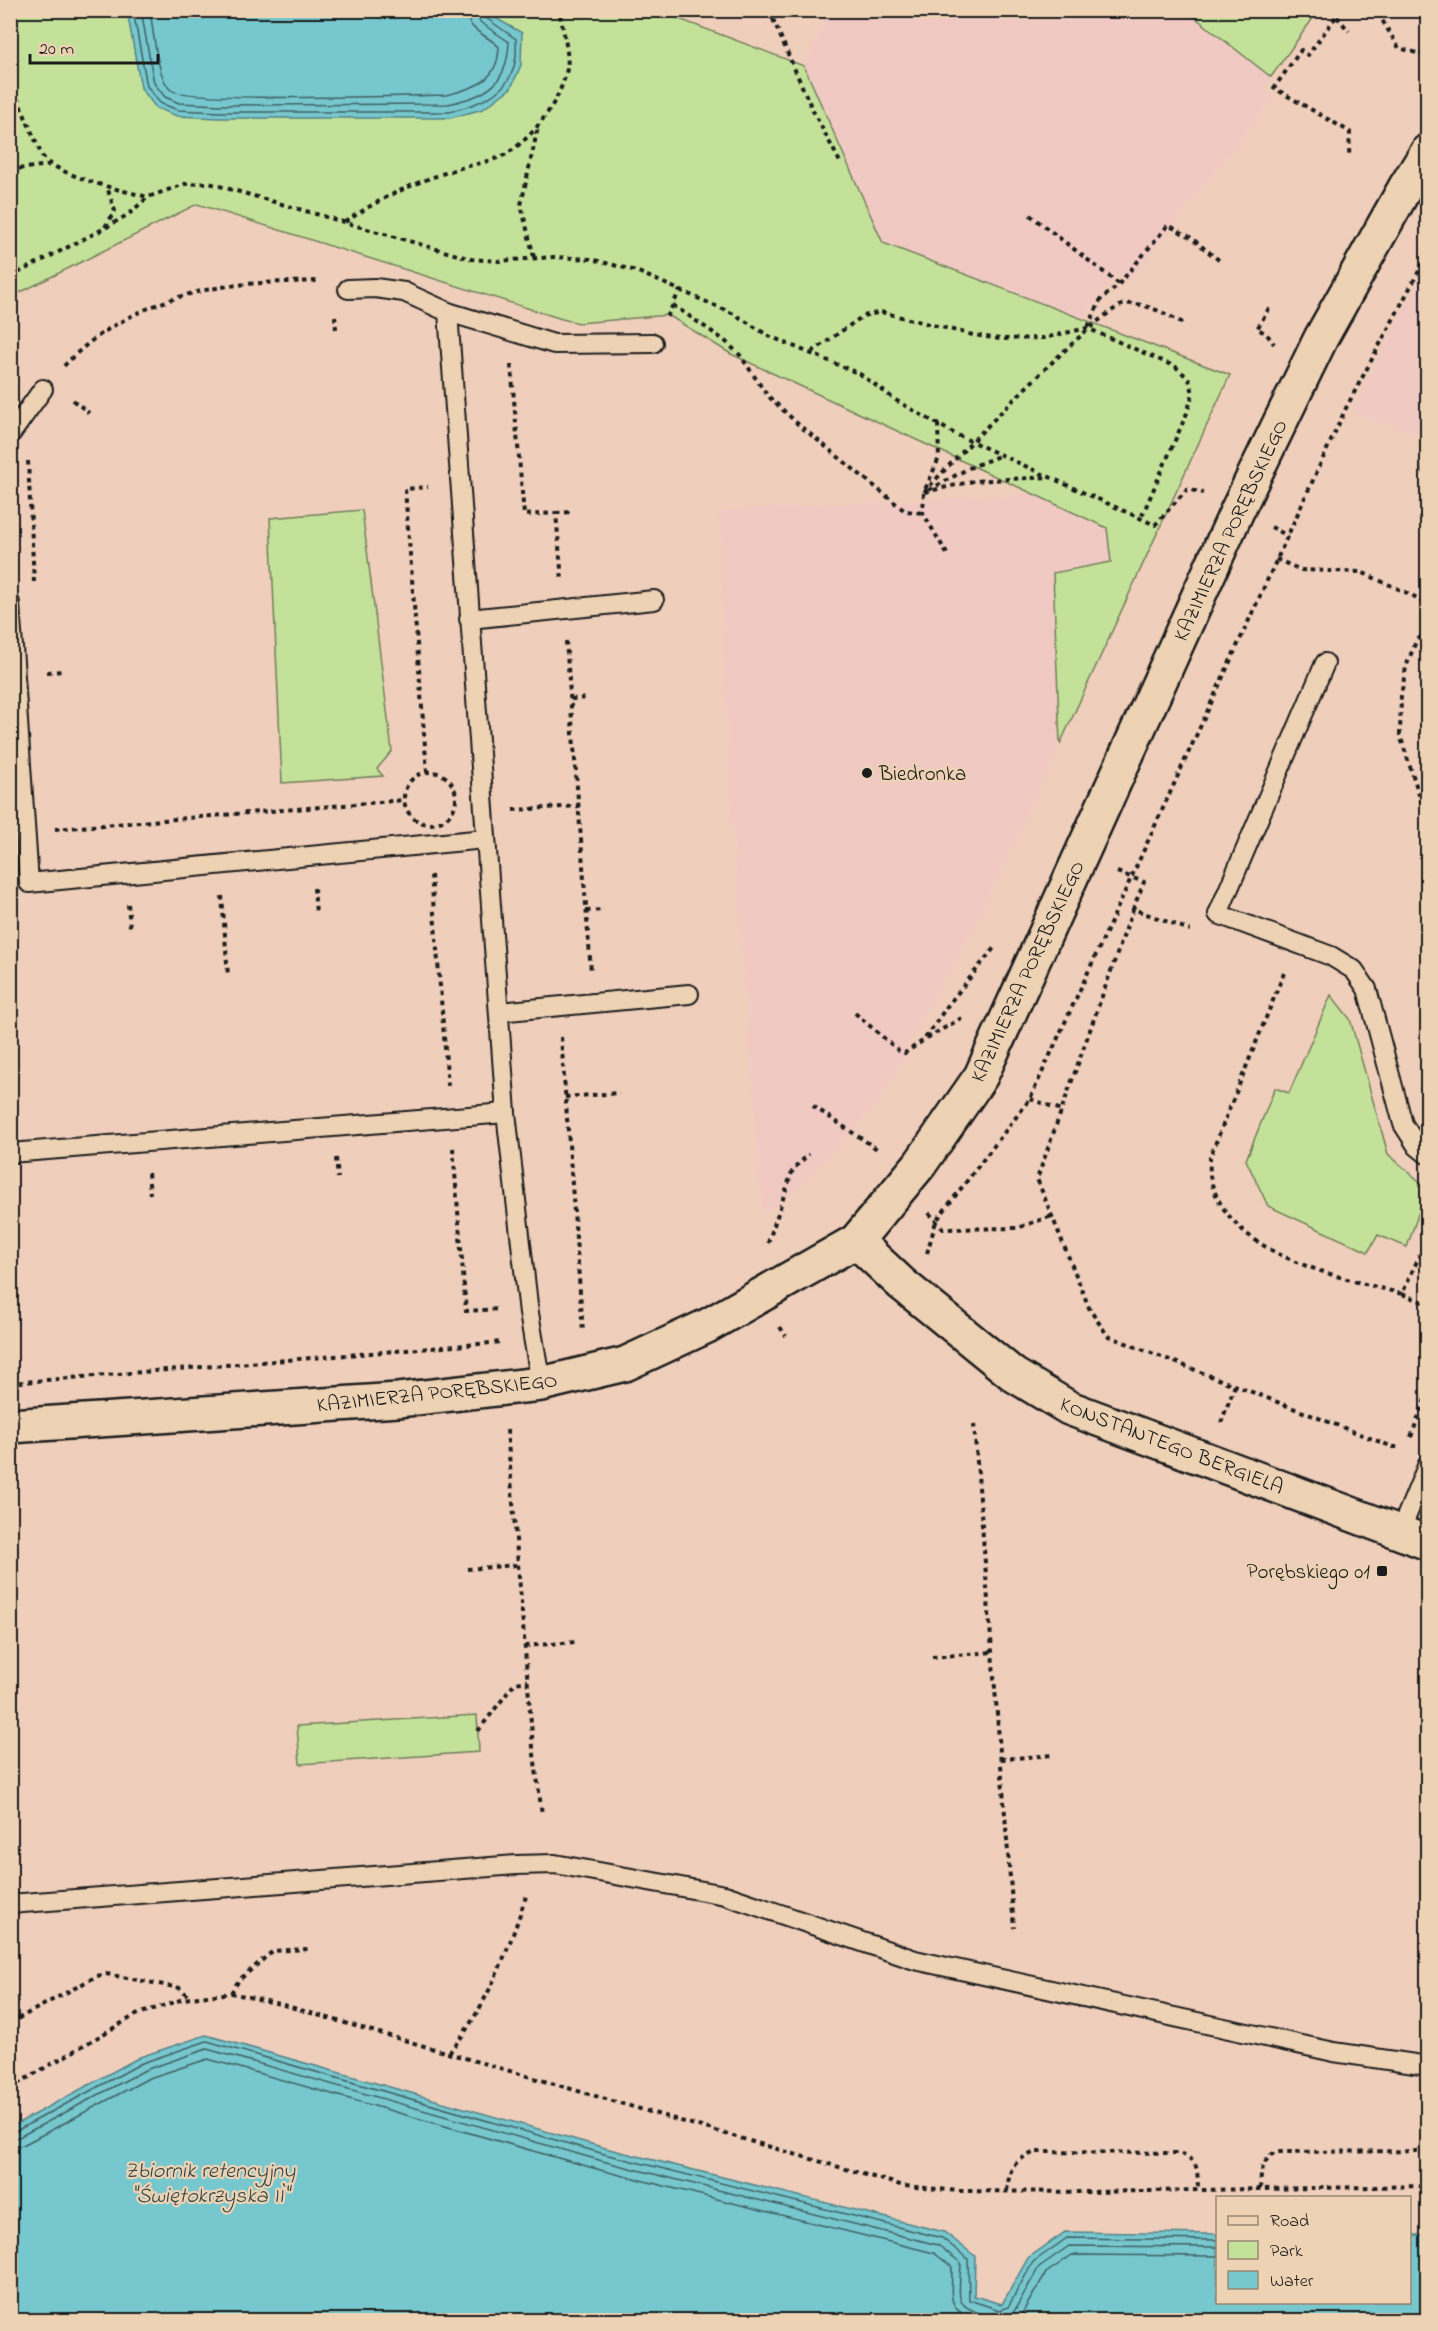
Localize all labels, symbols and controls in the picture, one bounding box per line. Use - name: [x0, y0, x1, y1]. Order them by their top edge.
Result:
- scale bar: [30, 27, 158, 65]
- text: 20 m: [39, 37, 74, 63]
- street label: KAZIMIERZA PORĘBSKIEGO: [1167, 415, 1296, 647]
- place label: Biedronka: [878, 760, 966, 790]
- marker: Biedronka: [860, 766, 874, 780]
- street label: KAZIMIERZA PORĘBSKIEGO: [964, 856, 1093, 1088]
- street label: KAZIMIERZA PORĘBSKIEGO: [315, 1366, 559, 1422]
- street label: KONSTANTEGO BERGIELA: [1055, 1390, 1287, 1503]
- place label: Porębskiego 01: [1247, 1558, 1370, 1590]
- marker: Porębskiego 01: [1375, 1564, 1389, 1578]
- water label: Zbiornik retencyjny "Świętokrzyska II": [125, 2156, 296, 2213]
- legend: [1216, 2196, 1411, 2304]
- text: Road: [1270, 2209, 1309, 2235]
- text: Park: [1270, 2239, 1303, 2265]
- text: Water: [1270, 2269, 1314, 2295]

